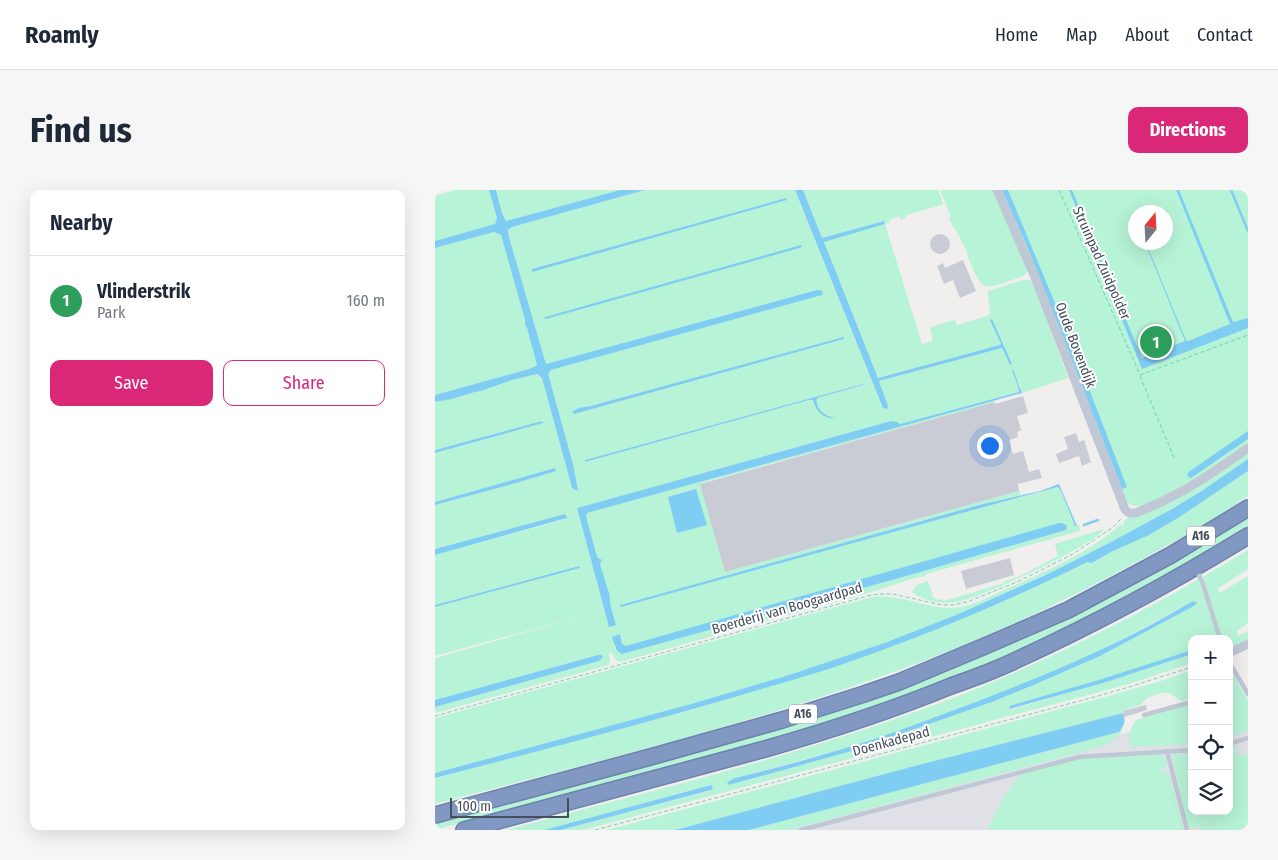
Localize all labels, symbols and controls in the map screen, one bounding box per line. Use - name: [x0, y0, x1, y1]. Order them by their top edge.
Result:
- text: Roamly: [25, 21, 99, 49]
- text: Home: [995, 24, 1038, 46]
- text: Map: [1066, 24, 1097, 46]
- text: About: [1125, 24, 1169, 46]
- text: Contact: [1197, 24, 1253, 46]
- button: Directions: [1128, 107, 1248, 153]
- text: Find us: [30, 109, 132, 151]
- street label: Struinpad Zuidpolder: [1069, 204, 1134, 323]
- north arrow: [1128, 205, 1173, 250]
- text: Nearby: [50, 210, 112, 236]
- text: Vlinderstrik: [97, 280, 190, 303]
- text: 1: [63, 291, 69, 310]
- text: 160 m: [346, 291, 385, 310]
- street label: Oude Bovendijk: [1051, 300, 1100, 391]
- text: Park: [97, 303, 125, 322]
- pin: 1: [1140, 323, 1172, 361]
- button: Save: [50, 360, 213, 406]
- button: Share: [223, 360, 385, 406]
- your location: [977, 433, 1003, 459]
- road number: A16: [1187, 526, 1215, 546]
- street label: Boerderij van Boogaardpad: [710, 579, 864, 638]
- map controls: [1188, 635, 1233, 815]
- button: +: [1188, 635, 1233, 680]
- button: −: [1188, 680, 1233, 725]
- road number: A16: [789, 704, 817, 724]
- street label: Doenkadepad: [851, 723, 932, 760]
- button: locate: [1188, 725, 1233, 770]
- button: layers: [1188, 770, 1233, 815]
- scale bar: [450, 795, 569, 818]
- text: 100 m: [457, 798, 491, 815]

